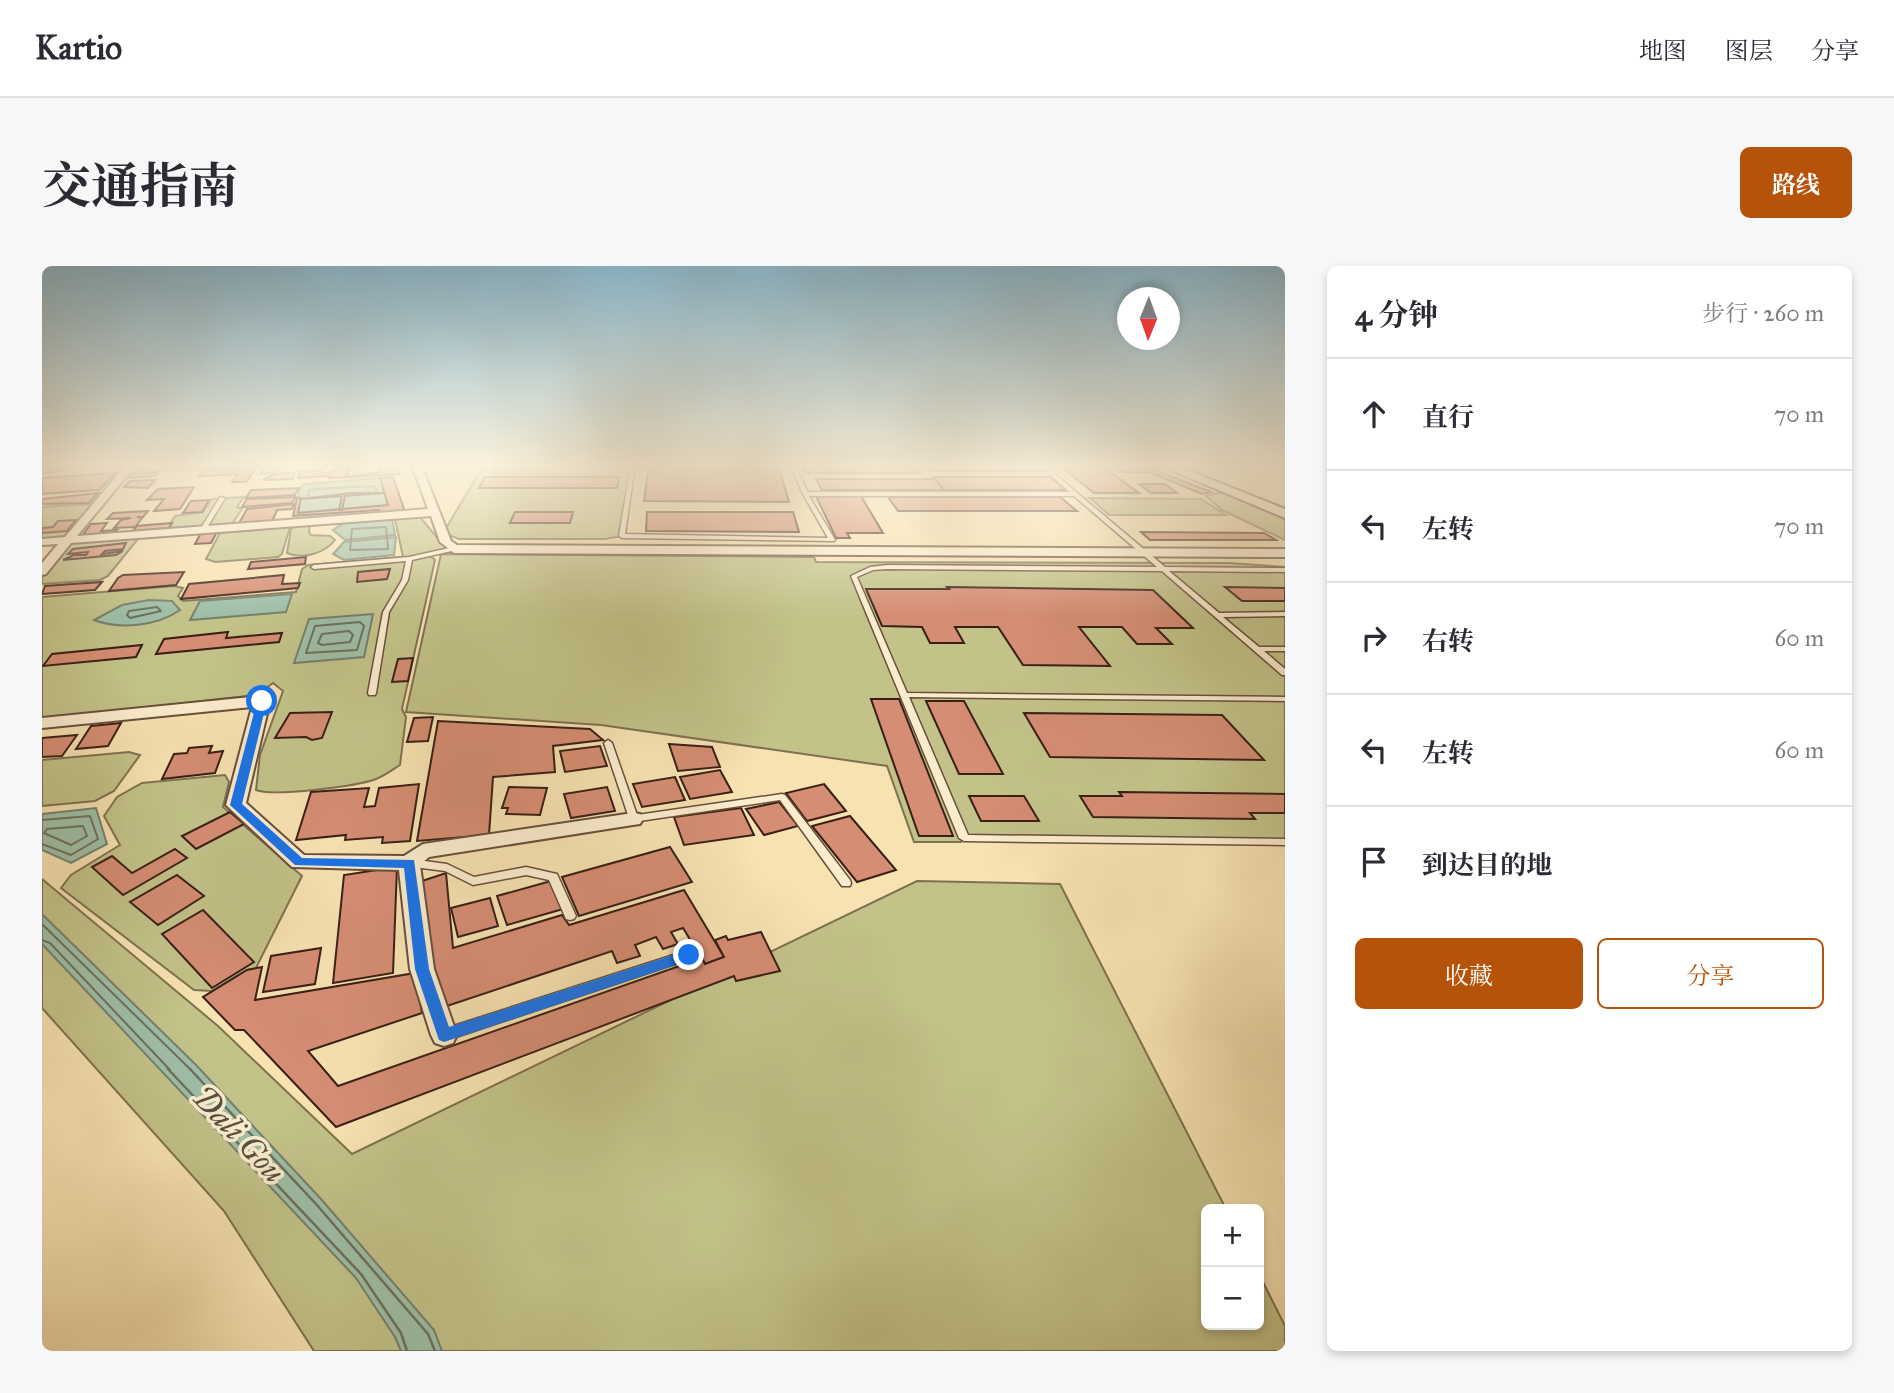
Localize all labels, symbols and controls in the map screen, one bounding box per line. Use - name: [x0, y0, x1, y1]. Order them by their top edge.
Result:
- text: Kartio: [35, 28, 122, 68]
- text: 地图: [1639, 36, 1687, 66]
- text: 图层: [1725, 36, 1773, 66]
- text: 分享: [1811, 36, 1859, 66]
- button: 路线: [1740, 147, 1852, 218]
- text: 交通指南: [42, 157, 238, 216]
- north arrow: [1117, 287, 1180, 350]
- text: 4 分钟: [1355, 297, 1438, 333]
- text: 步行 · 260 m: [1702, 299, 1824, 327]
- icon: ahead: [1355, 395, 1393, 433]
- text: 70 m: [1774, 400, 1824, 428]
- text: 直行: [1422, 401, 1474, 433]
- icon: left: [1355, 507, 1393, 545]
- text: 70 m: [1774, 512, 1824, 540]
- text: 左转: [1422, 513, 1474, 545]
- icon: right: [1355, 619, 1393, 657]
- text: 60 m: [1775, 624, 1824, 652]
- text: 右转: [1422, 625, 1474, 657]
- route start: [246, 685, 277, 716]
- icon: left: [1355, 731, 1393, 769]
- text: 60 m: [1775, 736, 1824, 764]
- text: 左转: [1422, 737, 1474, 769]
- icon: arrive: [1355, 843, 1393, 881]
- text: 到达目的地: [1422, 849, 1552, 881]
- button: 收藏: [1355, 938, 1583, 1009]
- button: 分享: [1597, 938, 1824, 1009]
- route end: [673, 939, 704, 970]
- water label: Dali Gou: [184, 1078, 293, 1191]
- map controls: [1201, 1204, 1264, 1330]
- button: +: [1201, 1204, 1264, 1267]
- button: −: [1201, 1267, 1264, 1330]

